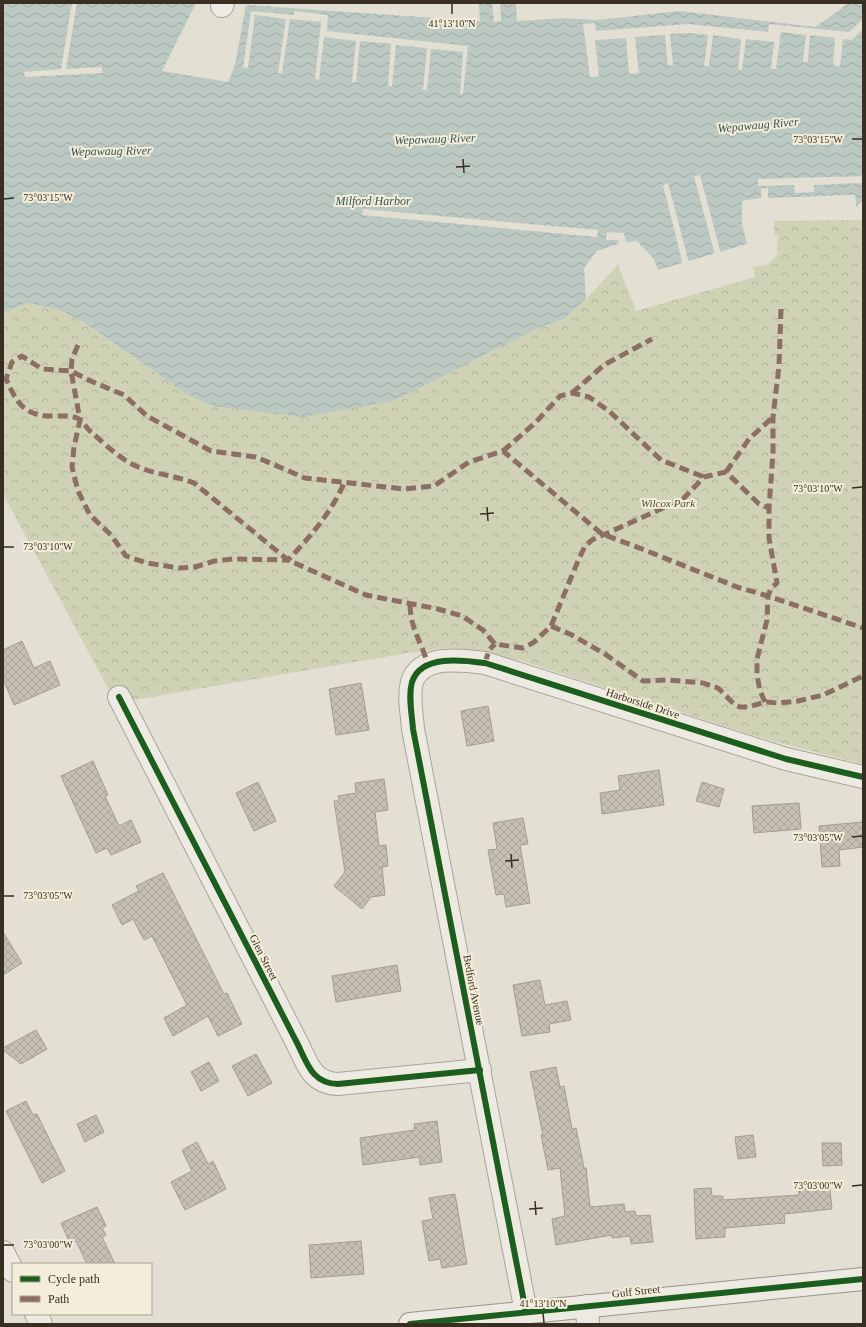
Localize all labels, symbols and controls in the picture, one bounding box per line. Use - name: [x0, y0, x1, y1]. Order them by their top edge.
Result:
- text: 41°13'10"N: [428, 18, 476, 29]
- water label: Wepawaug River: [717, 114, 799, 136]
- water label: Wepawaug River: [394, 131, 476, 147]
- text: 73°03'15"W: [793, 134, 843, 145]
- water label: Wepawaug River: [70, 143, 152, 159]
- text: 73°03'15"W: [23, 192, 73, 203]
- water label: Milford Harbor: [334, 194, 411, 208]
- text: 73°03'10"W: [793, 483, 843, 494]
- park label: Wilcox Park: [641, 497, 696, 509]
- text: 73°03'10"W: [23, 541, 73, 552]
- street label: Harborside Drive: [605, 685, 681, 721]
- text: 73°03'05"W: [793, 832, 843, 843]
- text: 73°03'05"W: [23, 890, 73, 901]
- street label: Glen Street: [247, 932, 281, 982]
- street label: Bedford Avenue: [461, 954, 487, 1026]
- text: 73°03'00"W: [793, 1180, 843, 1191]
- text: 73°03'00"W: [23, 1239, 73, 1250]
- legend: [12, 1263, 152, 1315]
- text: Cycle path: [48, 1272, 100, 1286]
- street label: Gulf Street: [611, 1282, 661, 1300]
- text: Path: [48, 1292, 69, 1306]
- text: 41°13'10"N: [519, 1298, 567, 1309]

